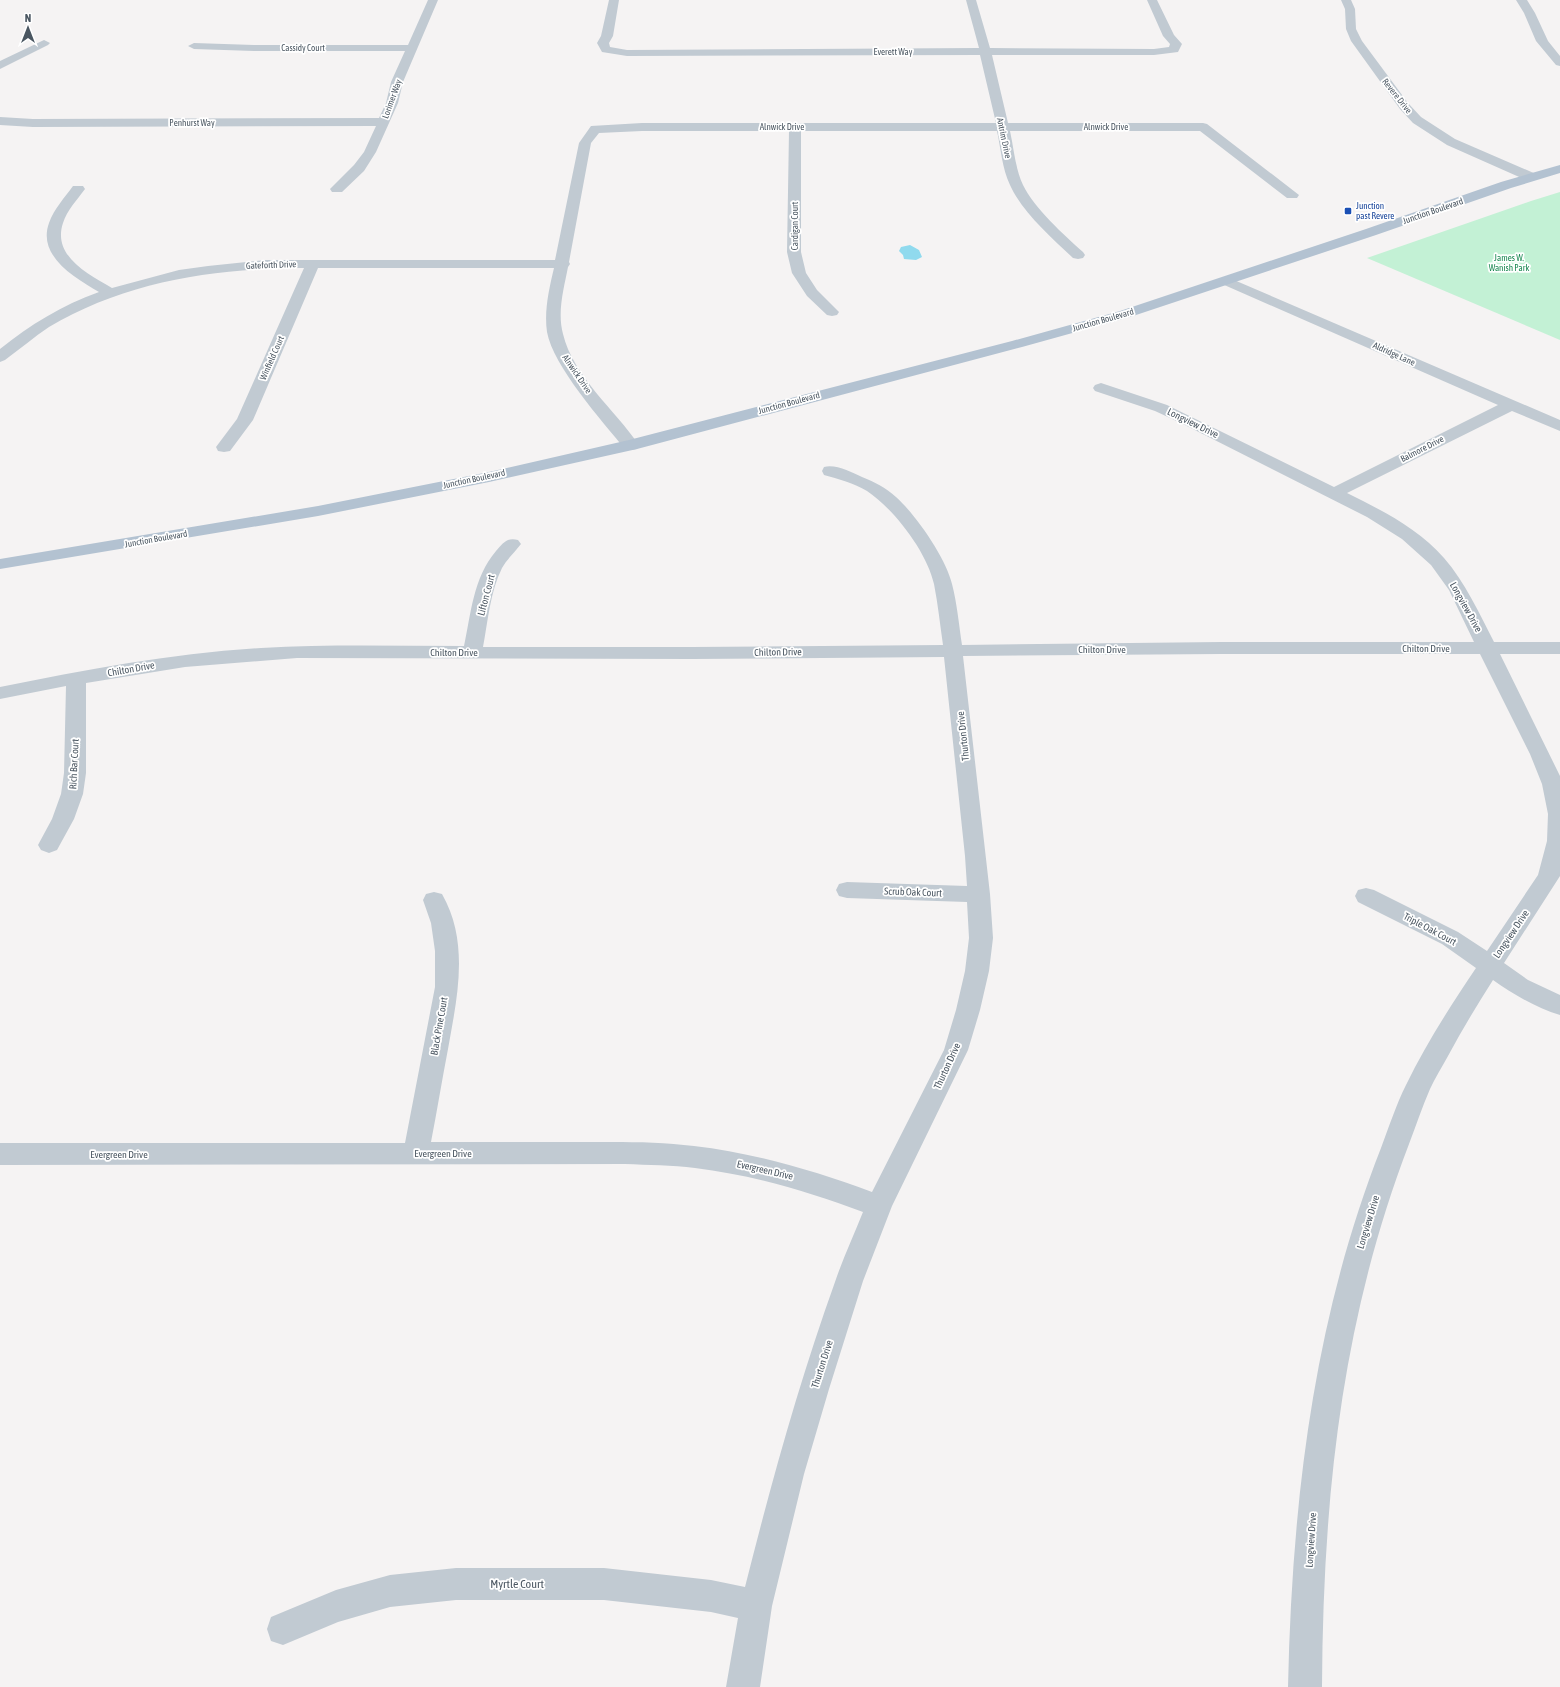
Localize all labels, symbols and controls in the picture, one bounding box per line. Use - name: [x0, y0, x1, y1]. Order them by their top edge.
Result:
- north arrow: [8, 8, 48, 48]
- text: N: [25, 12, 31, 24]
- street label: Cassidy Court: [281, 43, 325, 53]
- street label: Everett Way: [874, 47, 913, 57]
- street label: Revere Drive: [1380, 77, 1414, 115]
- street label: Lorimer Way: [380, 78, 404, 120]
- street label: Antrim Drive: [995, 117, 1013, 159]
- street label: Penhurst Way: [169, 118, 215, 128]
- street label: Alnwick Drive: [760, 122, 804, 132]
- street label: Alnwick Drive: [1084, 122, 1128, 132]
- street label: Junction Boulevard: [1401, 196, 1465, 226]
- street label: Cardigan Court: [790, 201, 800, 250]
- place label: Junction past Revere: [1356, 201, 1394, 221]
- marker: Junction past Revere: [1343, 206, 1353, 216]
- park label: James W. Wanish Park: [1489, 253, 1529, 273]
- street label: Gateforth Drive: [246, 259, 296, 271]
- street label: Junction Boulevard: [1071, 306, 1135, 334]
- street label: Winfield Court: [258, 334, 286, 382]
- street label: Aldridge Lane: [1371, 340, 1417, 368]
- street label: Alnwick Drive: [560, 353, 594, 395]
- street label: Junction Boulevard: [757, 390, 821, 416]
- street label: Longview Drive: [1166, 406, 1221, 440]
- street label: Balmore Drive: [1399, 434, 1445, 464]
- street label: Junction Boulevard: [442, 468, 506, 490]
- street label: Junction Boulevard: [124, 529, 188, 549]
- street label: Lifton Court: [475, 573, 497, 617]
- street label: Longview Drive: [1448, 580, 1484, 634]
- street label: Chilton Drive: [1402, 643, 1450, 654]
- street label: Chilton Drive: [1078, 644, 1126, 655]
- street label: Chilton Drive: [754, 646, 802, 658]
- street label: Chilton Drive: [430, 647, 478, 658]
- street label: Chilton Drive: [107, 659, 156, 679]
- street label: Thurton Drive: [955, 710, 971, 761]
- street label: Rich Bar Court: [67, 738, 81, 790]
- street label: Scrub Oak Court: [884, 885, 942, 899]
- street label: Longview Drive: [1491, 908, 1531, 960]
- street label: Triple Oak Court: [1402, 910, 1458, 948]
- street label: Black Pine Court: [428, 996, 450, 1056]
- street label: Thurton Drive: [931, 1041, 963, 1091]
- street label: Evergreen Drive: [414, 1148, 472, 1159]
- street label: Evergreen Drive: [90, 1149, 148, 1160]
- street label: Evergreen Drive: [736, 1158, 795, 1182]
- street label: Longview Drive: [1355, 1194, 1381, 1250]
- street label: Thurton Drive: [809, 1338, 835, 1389]
- street label: Longview Drive: [1304, 1512, 1318, 1568]
- street label: Myrtle Court: [490, 1577, 544, 1591]

